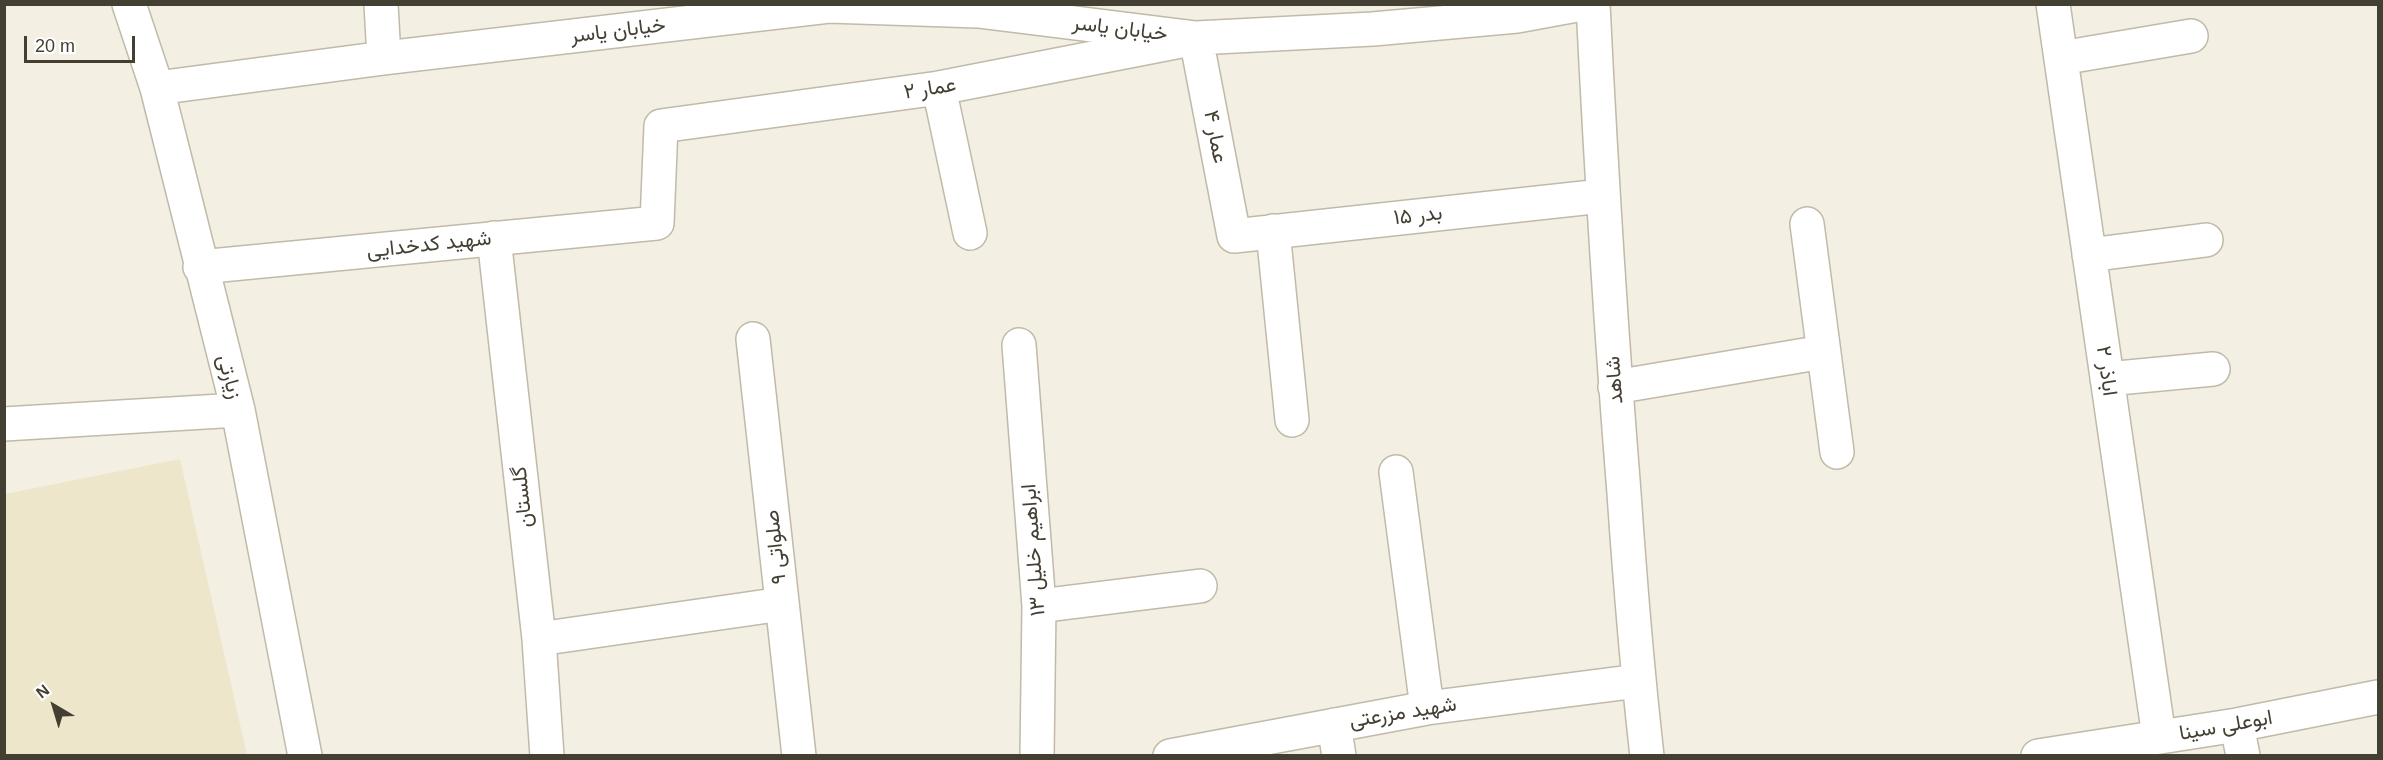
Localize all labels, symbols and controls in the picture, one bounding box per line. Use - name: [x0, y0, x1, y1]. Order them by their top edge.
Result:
- street label: خیابان یاسر: [1071, 11, 1169, 47]
- street label: خیابان یاسر: [569, 13, 667, 49]
- scale bar: [27, 24, 138, 62]
- text: 20 m: [35, 36, 75, 56]
- street label: عمار ۲: [902, 72, 958, 106]
- street label: عمار ۴: [1198, 108, 1232, 166]
- street label: بدر ۱۵: [1392, 201, 1444, 231]
- street label: شهید کدخدایی: [365, 226, 493, 264]
- street label: اباذر ۲: [2090, 344, 2122, 398]
- street label: زیارتی: [211, 352, 247, 402]
- street label: شاهد: [1601, 355, 1629, 405]
- street label: گلستان: [507, 465, 539, 529]
- street label: ابراهیم خلیل ۱۳: [1017, 483, 1051, 617]
- street label: صلواتی ۹: [760, 509, 792, 585]
- north arrow: [24, 676, 84, 736]
- text: N: [33, 681, 52, 702]
- street label: شهید مزرعتی: [1348, 692, 1458, 734]
- street label: ابوعلی سینا: [2177, 705, 2275, 747]

